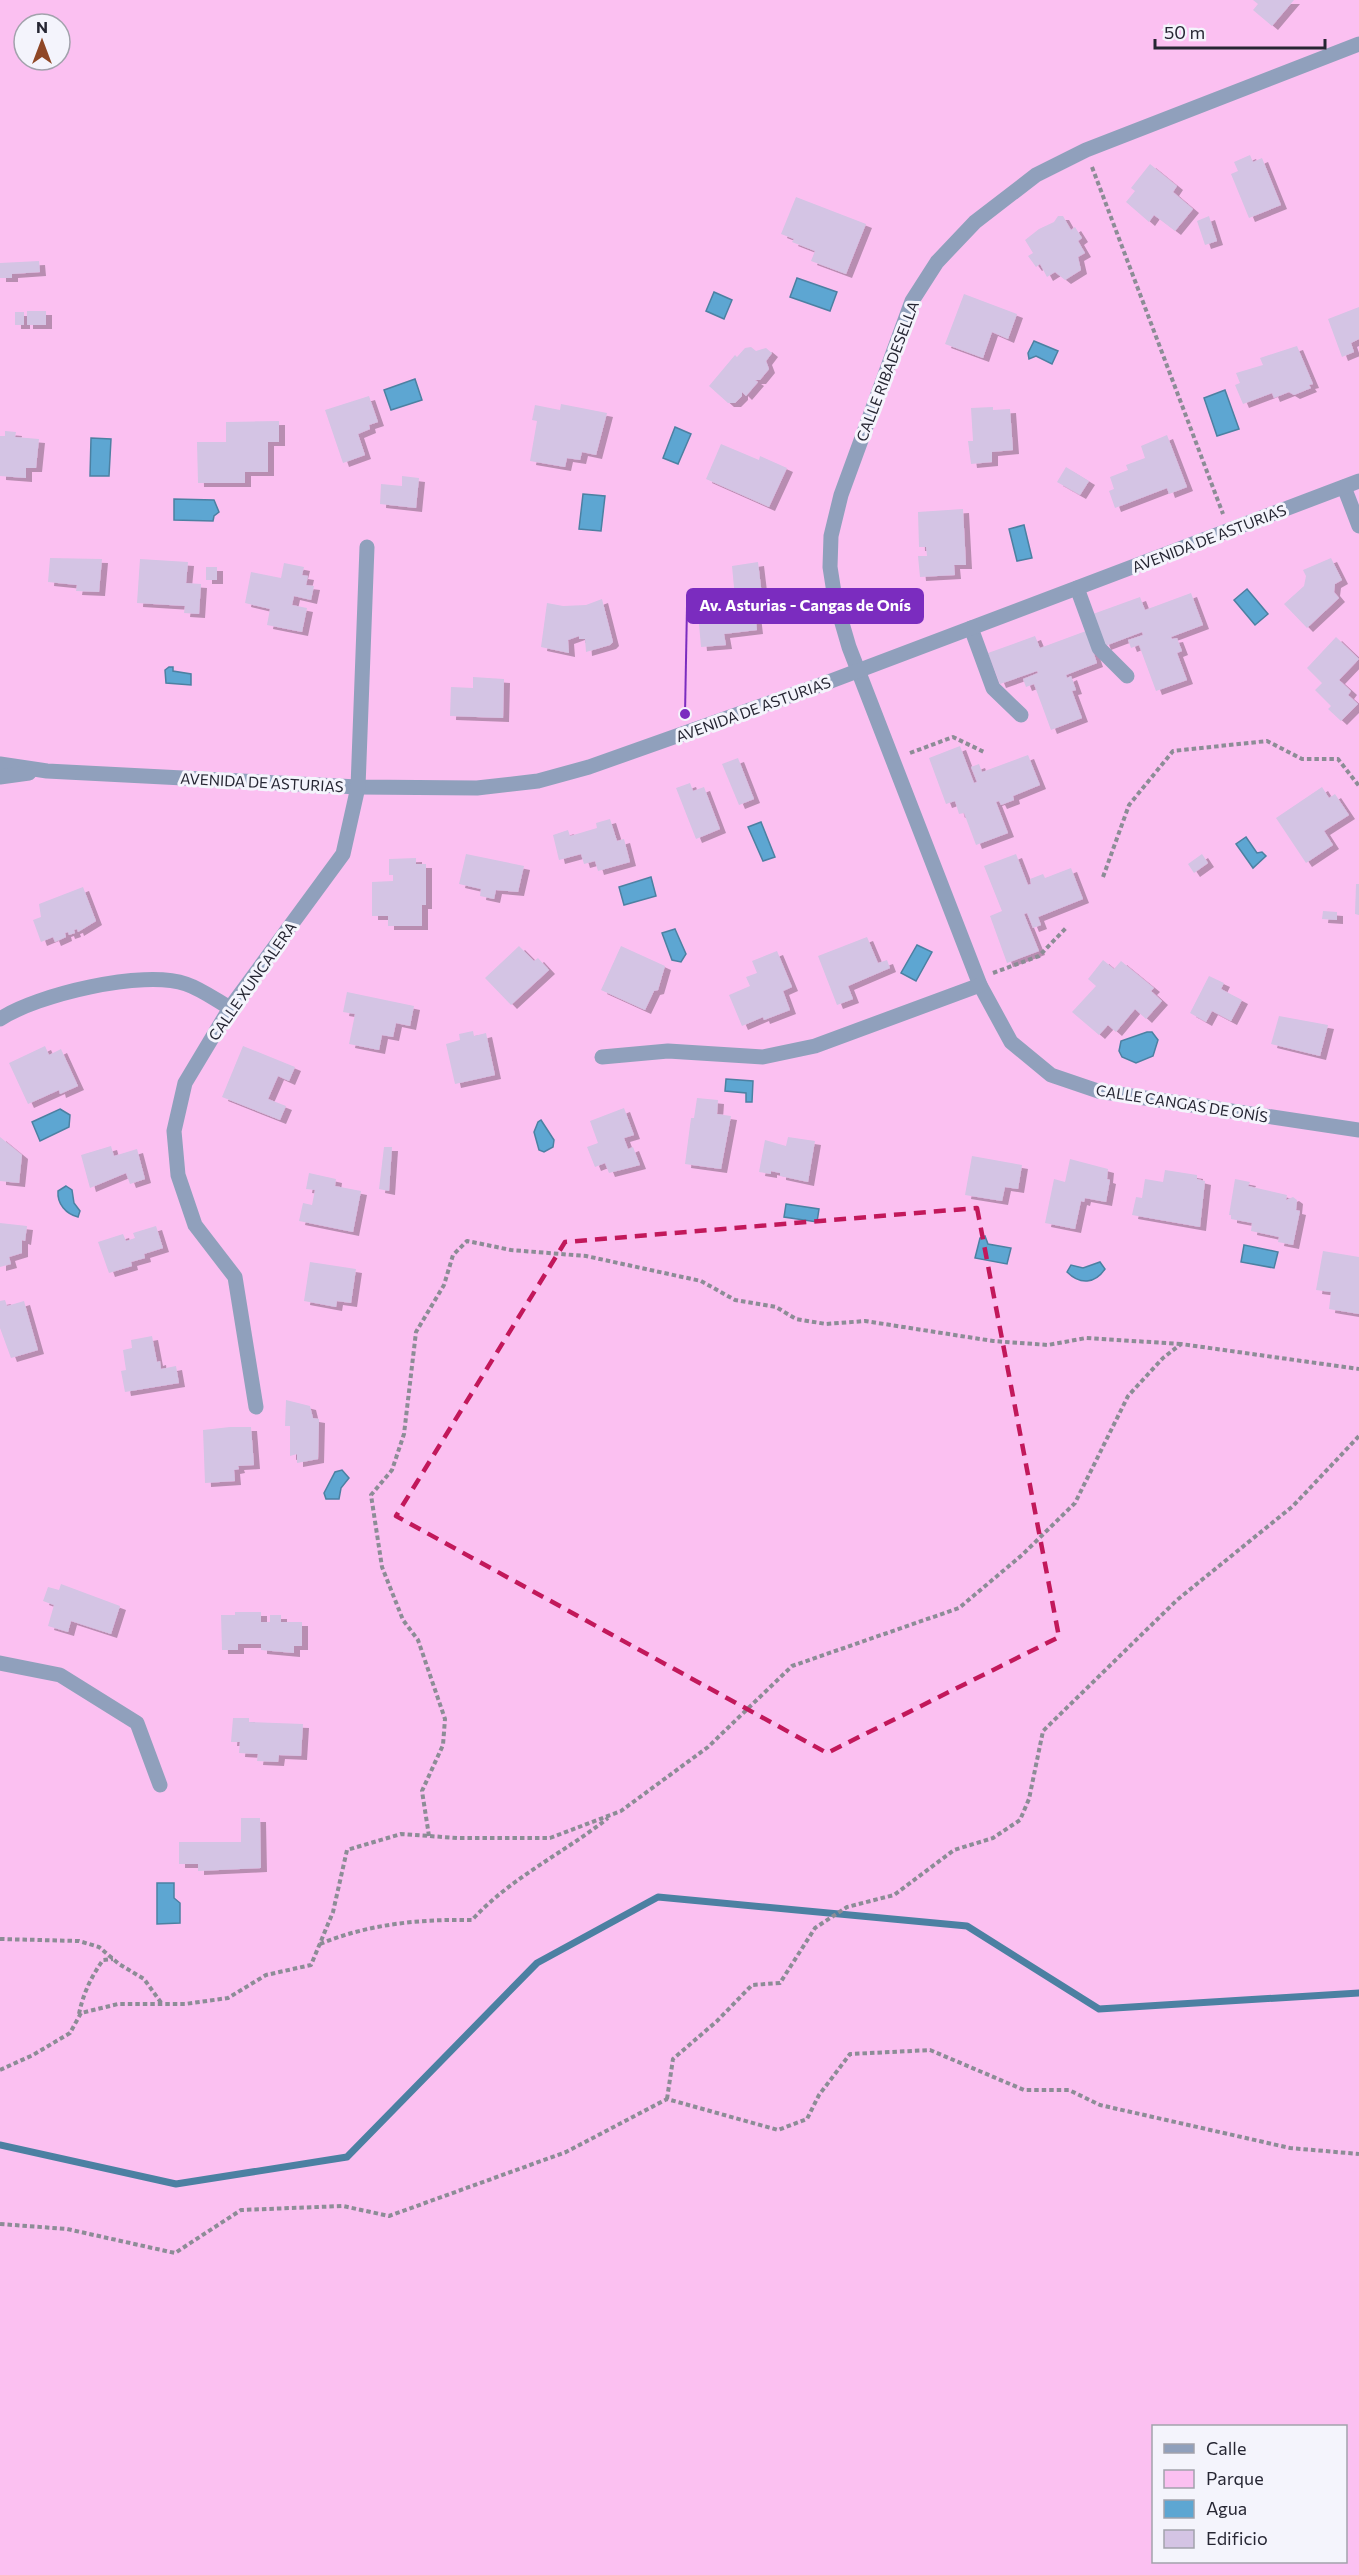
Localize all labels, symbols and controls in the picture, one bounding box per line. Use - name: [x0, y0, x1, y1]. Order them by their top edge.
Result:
- north arrow: [12, 12, 72, 72]
- scale bar: [1155, 12, 1324, 50]
- text: N: [36, 17, 48, 36]
- text: 50 m: [1164, 21, 1205, 43]
- street label: CALLE RIBADESELLA: [852, 298, 922, 444]
- street label: AVENIDA DE ASTURIAS: [1129, 500, 1289, 576]
- callout: Av. Asturias - Cangas de Onís: [687, 589, 923, 623]
- text: Av. Asturias - Cangas de Onís: [699, 595, 911, 614]
- street label: AVENIDA DE ASTURIAS: [673, 673, 833, 745]
- street label: AVENIDA DE ASTURIAS: [180, 769, 344, 795]
- street label: CALLE XUNCALERA: [204, 918, 300, 1044]
- street label: CALLE CANGAS DE ONÍS: [1095, 1080, 1270, 1126]
- legend: [1152, 2425, 1347, 2563]
- text: Calle: [1206, 2437, 1246, 2459]
- text: Parque: [1206, 2467, 1264, 2489]
- text: Agua: [1206, 2497, 1247, 2519]
- text: Edificio: [1206, 2527, 1268, 2549]

